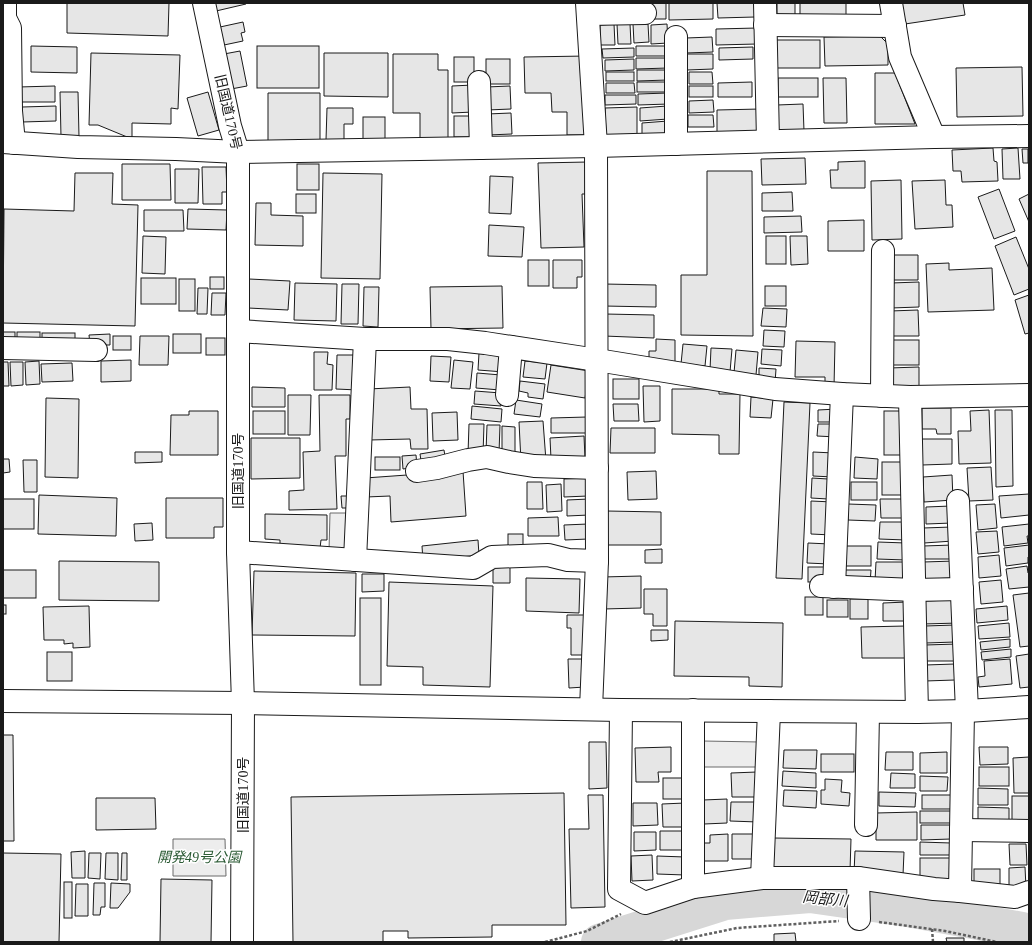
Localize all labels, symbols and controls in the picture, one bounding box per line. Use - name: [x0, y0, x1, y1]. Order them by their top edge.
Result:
- street label: 旧国道170号: [212, 73, 244, 151]
- street label: 旧国道170号: [231, 433, 246, 510]
- street label: 旧国道170号: [236, 757, 251, 834]
- park label: 開発49号公園: [157, 850, 243, 865]
- water label: 岡部川: [802, 889, 850, 910]

